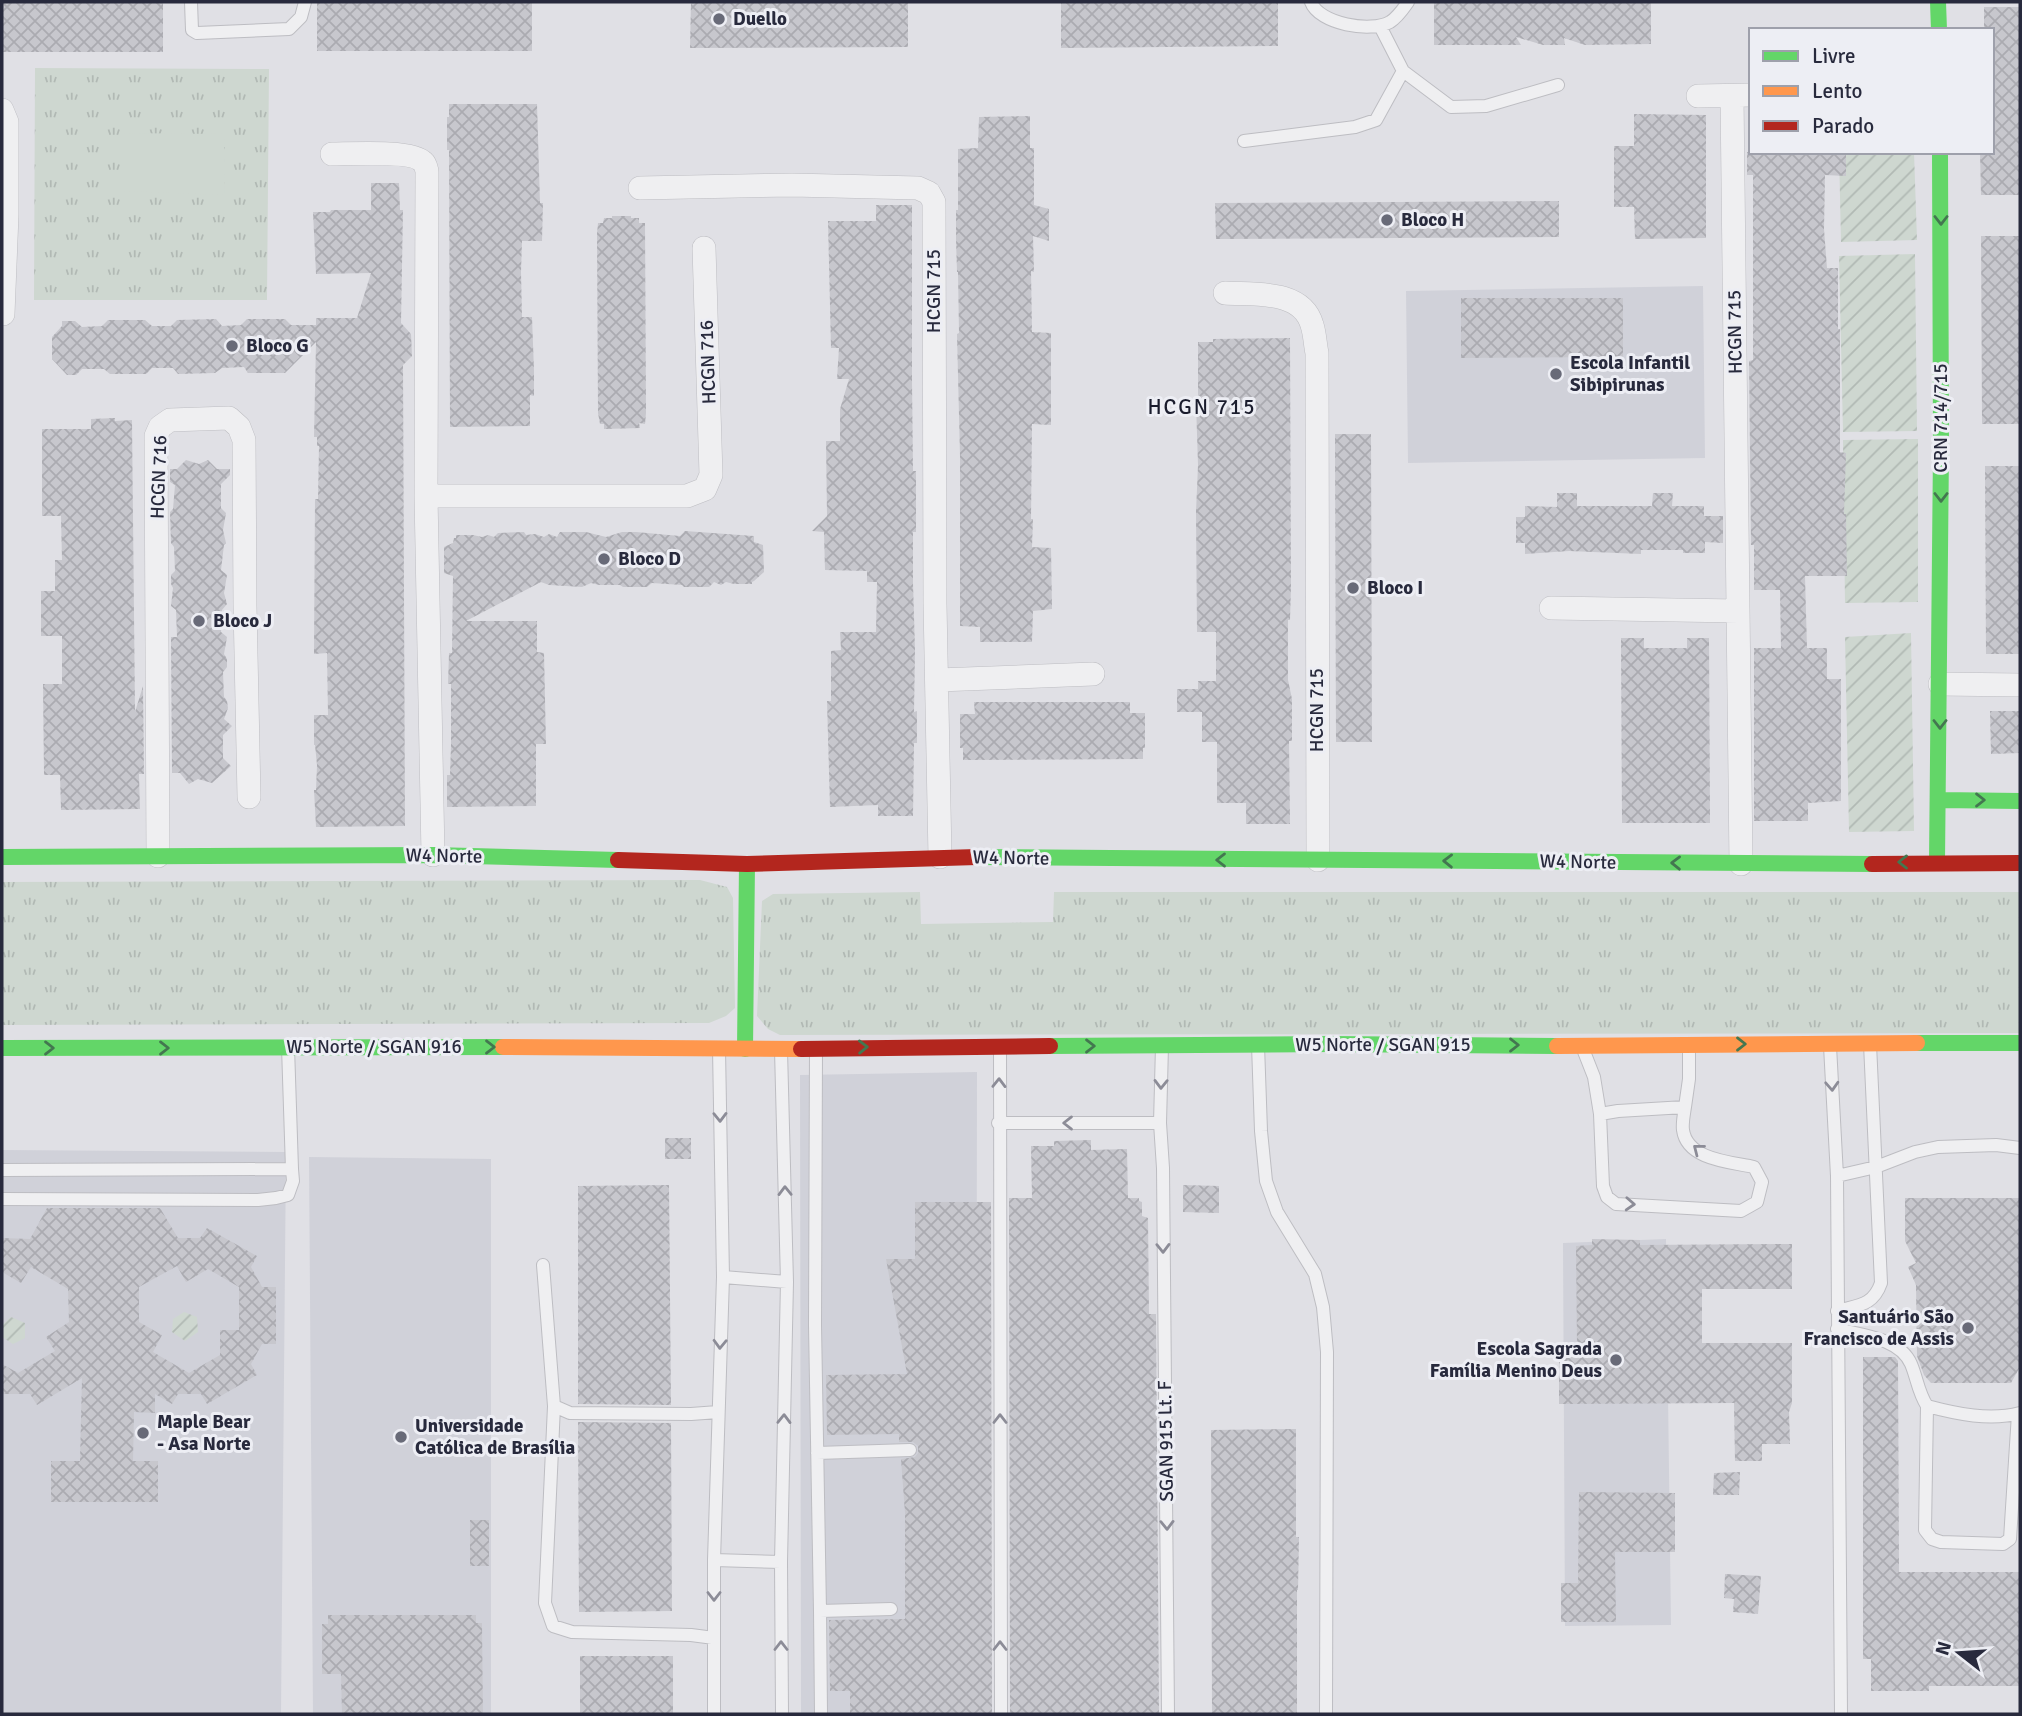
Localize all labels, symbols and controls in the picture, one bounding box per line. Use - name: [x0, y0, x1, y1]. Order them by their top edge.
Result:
- place label: Duello: [733, 7, 787, 31]
- marker: Duello: [711, 11, 727, 27]
- legend: [1749, 28, 1994, 154]
- text: Livre: [1812, 43, 1855, 69]
- text: Lento: [1812, 78, 1862, 104]
- text: Parado: [1812, 113, 1874, 139]
- place label: Bloco H: [1401, 208, 1464, 232]
- marker: Bloco H: [1379, 212, 1395, 228]
- one-way arrow: [1933, 216, 1949, 226]
- street label: HCGN 715: [922, 249, 946, 333]
- street label: HCGN 715: [1722, 290, 1748, 374]
- street label: HCGN 716: [695, 319, 721, 405]
- place label: Bloco G: [246, 334, 309, 358]
- marker: Bloco G: [224, 338, 240, 354]
- place label: Escola Infantil Sibipirunas: [1570, 351, 1690, 397]
- street label: CRN 714/715: [1929, 363, 1953, 473]
- marker: Escola Infantil Sibipirunas: [1548, 366, 1564, 382]
- district label: HCGN 715: [1147, 394, 1257, 420]
- street label: HCGN 716: [146, 434, 172, 520]
- one-way arrow: [1933, 492, 1949, 503]
- place label: Bloco D: [618, 547, 681, 571]
- marker: Bloco D: [596, 551, 612, 567]
- place label: Bloco I: [1367, 576, 1423, 600]
- marker: Bloco I: [1345, 580, 1361, 596]
- place label: Bloco J: [213, 609, 272, 633]
- marker: Bloco J: [191, 613, 207, 629]
- street label: HCGN 715: [1305, 668, 1329, 752]
- one-way arrow: [1932, 720, 1948, 730]
- one-way arrow: [1975, 793, 1986, 808]
- street label: W4 Norte: [405, 843, 483, 869]
- street label: W4 Norte: [972, 845, 1050, 871]
- street label: W4 Norte: [1539, 849, 1617, 875]
- one-way arrow: [1215, 852, 1225, 868]
- one-way arrow: [1442, 853, 1453, 869]
- one-way arrow: [1897, 854, 1908, 870]
- one-way arrow: [1670, 855, 1680, 871]
- street label: W5 Norte / SGAN 915: [1295, 1033, 1471, 1057]
- street label: W5 Norte / SGAN 916: [286, 1035, 462, 1059]
- one-way arrow: [1736, 1036, 1747, 1052]
- one-way arrow: [1509, 1037, 1519, 1053]
- one-way arrow: [1085, 1038, 1096, 1054]
- one-way arrow: [485, 1039, 496, 1055]
- one-way arrow: [44, 1040, 55, 1056]
- one-way arrow: [160, 1040, 170, 1056]
- one-way arrow: [857, 1040, 868, 1055]
- one-way arrow: [991, 1077, 1007, 1088]
- one-way arrow: [1153, 1080, 1169, 1090]
- one-way arrow: [1824, 1081, 1839, 1092]
- one-way arrow: [712, 1112, 728, 1122]
- one-way arrow: [1062, 1115, 1072, 1131]
- one-way arrow: [1693, 1145, 1706, 1157]
- one-way arrow: [777, 1185, 793, 1196]
- one-way arrow: [1625, 1197, 1636, 1212]
- one-way arrow: [1155, 1244, 1171, 1254]
- place label: Santuário São Francisco de Assis: [1804, 1305, 1954, 1351]
- marker: Santuário São Francisco de Assis: [1960, 1320, 1976, 1336]
- place label: Escola Sagrada Família Menino Deus: [1430, 1337, 1602, 1383]
- one-way arrow: [713, 1339, 728, 1350]
- marker: Escola Sagrada Família Menino Deus: [1608, 1352, 1624, 1368]
- street label: SGAN 915 Lt. F: [1153, 1380, 1179, 1502]
- place label: Maple Bear - Asa Norte: [157, 1410, 251, 1456]
- one-way arrow: [777, 1413, 792, 1424]
- one-way arrow: [992, 1413, 1008, 1423]
- place label: Universidade Católica de Brasília: [415, 1414, 575, 1460]
- marker: Maple Bear - Asa Norte: [135, 1425, 151, 1441]
- marker: Universidade Católica de Brasília: [393, 1429, 409, 1445]
- one-way arrow: [1159, 1520, 1174, 1531]
- one-way arrow: [706, 1591, 722, 1602]
- north arrow: [1924, 1618, 1994, 1688]
- text: N: [1930, 1638, 1957, 1658]
- one-way arrow: [773, 1640, 789, 1651]
- one-way arrow: [992, 1640, 1008, 1651]

